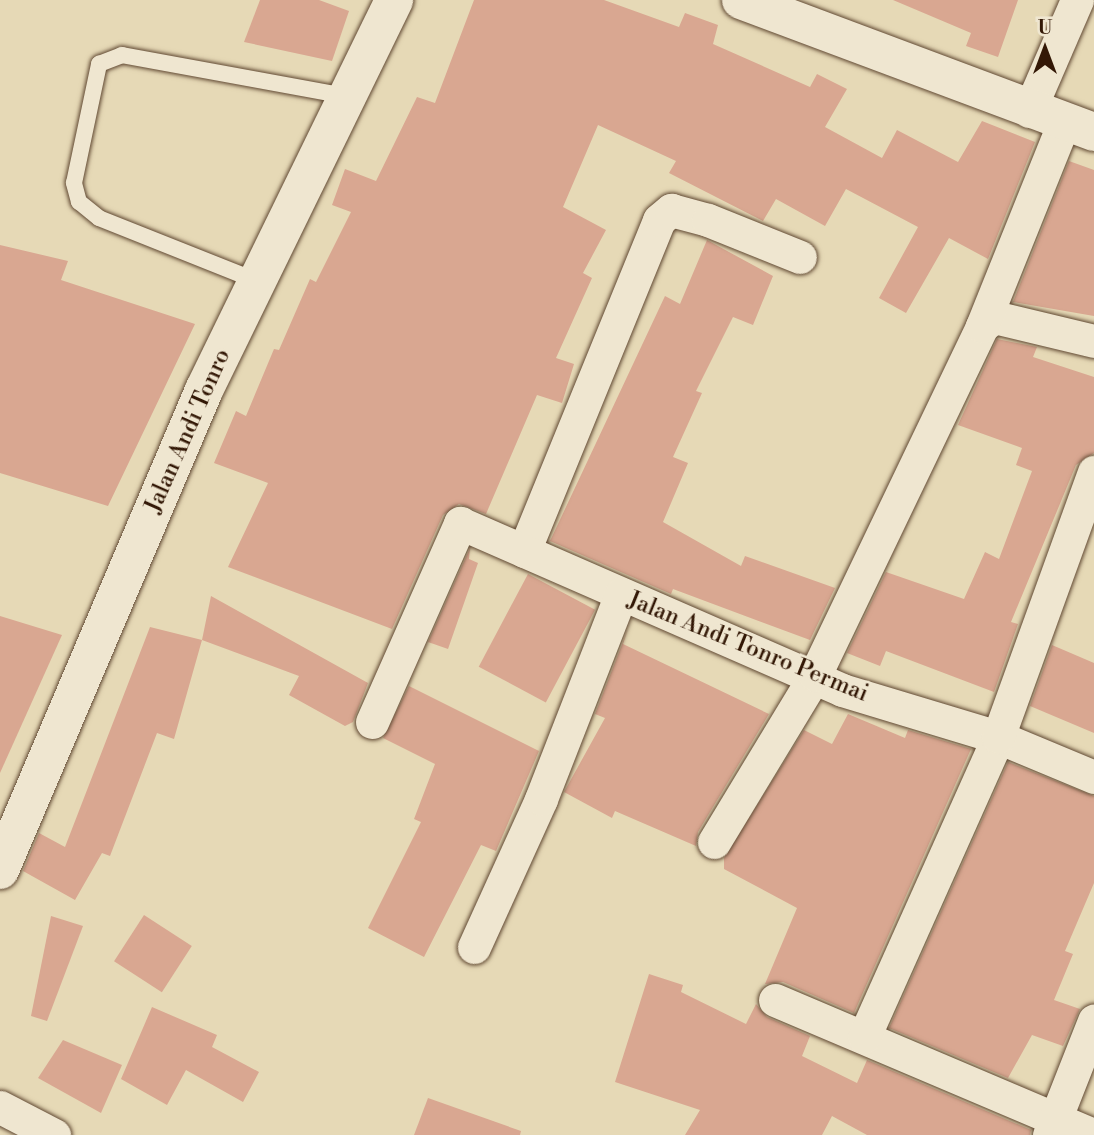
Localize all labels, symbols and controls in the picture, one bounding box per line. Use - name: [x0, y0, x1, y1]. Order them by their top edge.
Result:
- north arrow: [1010, 14, 1080, 84]
- text: U: [1038, 16, 1052, 40]
- street label: Jalan Andi Tonro: [140, 345, 236, 517]
- street label: Jalan Andi Tonro Permai: [624, 586, 872, 708]

